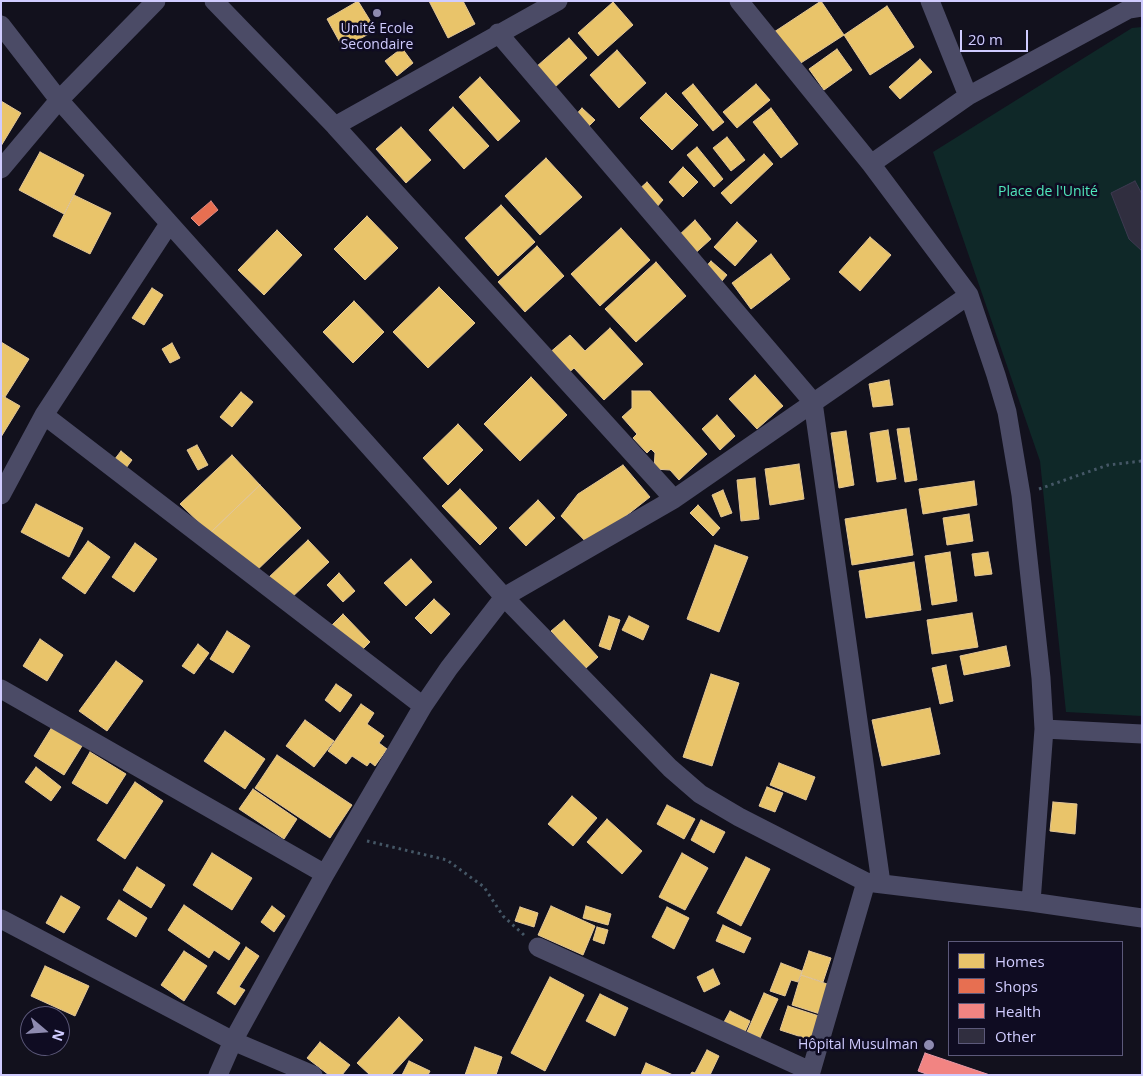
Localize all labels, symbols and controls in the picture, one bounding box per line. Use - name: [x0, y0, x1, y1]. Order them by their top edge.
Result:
- marker: Unité Ecole Secondaire: [371, 7, 383, 19]
- scale bar: [963, 20, 1030, 52]
- place label: Unité Ecole Secondaire: [340, 21, 414, 54]
- text: 20 m: [968, 29, 1003, 49]
- park label: Place de l'Unité: [998, 184, 1098, 200]
- legend: [948, 941, 1123, 1056]
- text: Homes: [995, 951, 1045, 971]
- text: Shops: [995, 976, 1038, 996]
- text: Health: [995, 1001, 1041, 1021]
- north arrow: [20, 1006, 70, 1056]
- text: Other: [995, 1026, 1036, 1046]
- text: N: [48, 1027, 70, 1044]
- place label: Hôpital Musulman: [798, 1037, 918, 1053]
- marker: Hôpital Musulman: [922, 1038, 936, 1052]

